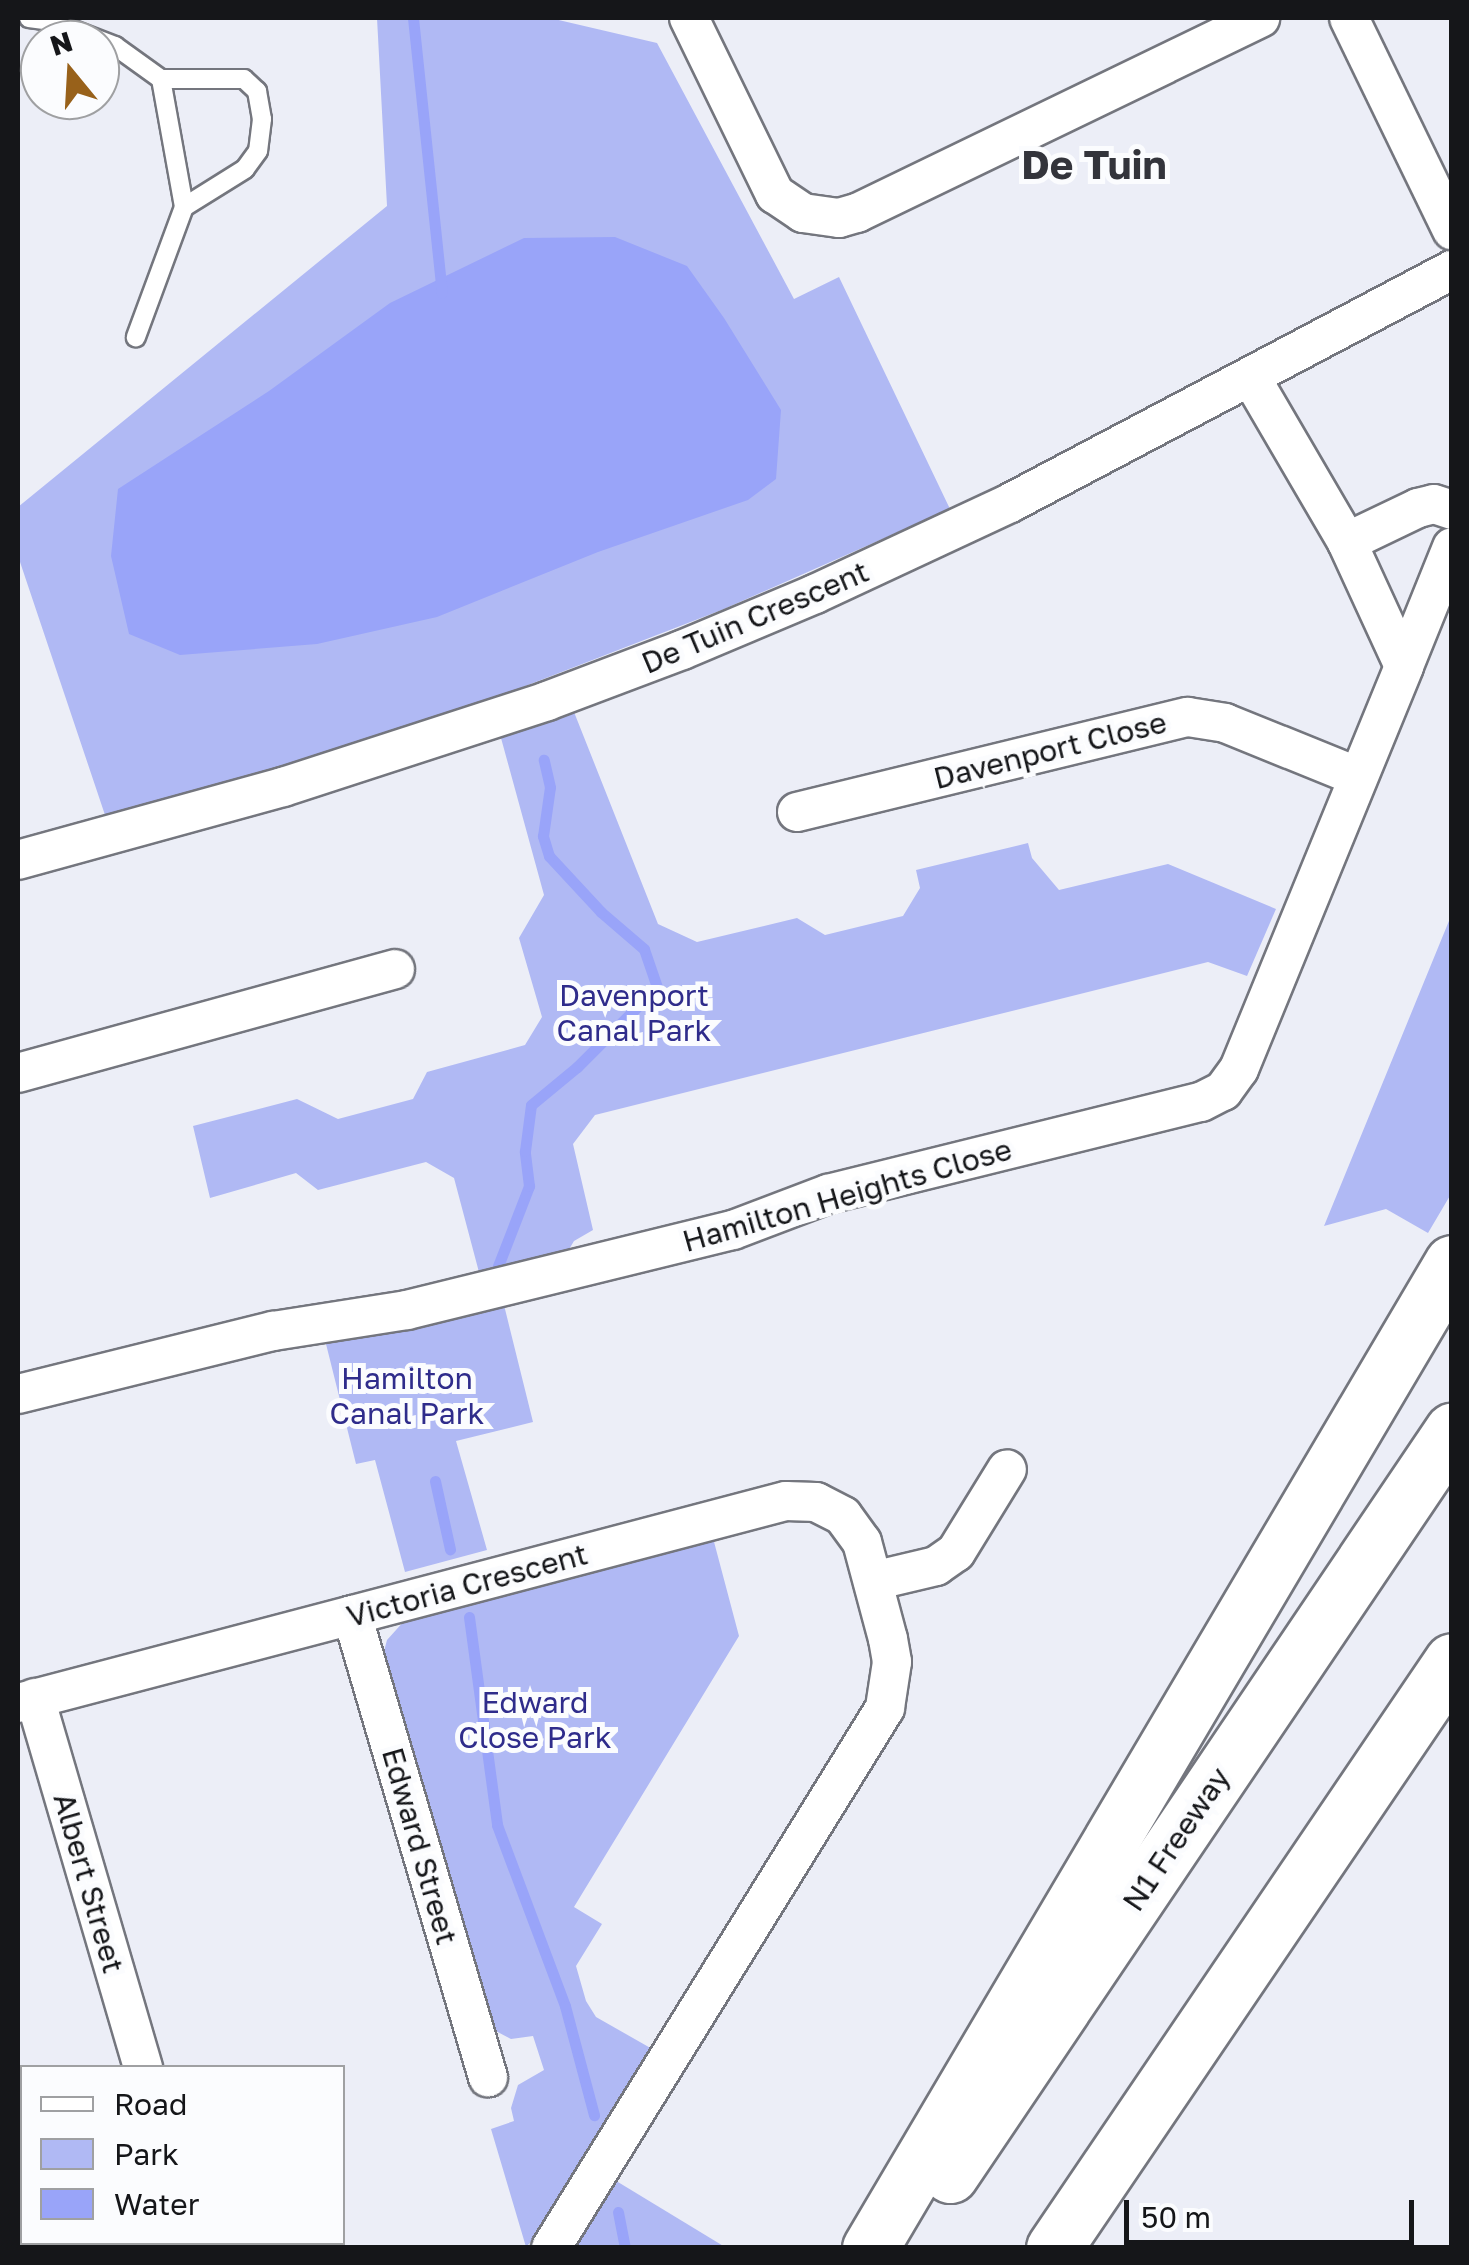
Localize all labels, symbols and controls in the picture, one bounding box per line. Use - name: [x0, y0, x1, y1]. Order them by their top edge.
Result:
- north arrow: [20, 20, 120, 120]
- text: N: [46, 24, 76, 62]
- district label: De Tuin: [1021, 140, 1167, 188]
- street label: De Tuin Crescent: [636, 553, 874, 681]
- street label: Davenport Close: [930, 704, 1170, 796]
- park label: Davenport Canal Park: [557, 977, 711, 1048]
- street label: Hamilton Heights Close: [678, 1131, 1016, 1259]
- park label: Hamilton Canal Park: [330, 1360, 484, 1430]
- street label: Victoria Crescent: [343, 1536, 591, 1634]
- park label: Edward Close Park: [458, 1684, 612, 1754]
- street label: Edward Street: [375, 1743, 465, 1949]
- street label: N1 Freeway: [1115, 1760, 1237, 1918]
- street label: Albert Street: [46, 1789, 132, 1977]
- legend: [20, 2065, 345, 2245]
- text: Road: [114, 2086, 188, 2122]
- text: Park: [114, 2136, 179, 2172]
- scale bar: [1129, 2180, 1419, 2242]
- text: Water: [114, 2186, 199, 2222]
- text: 50 m: [1141, 2199, 1211, 2235]

